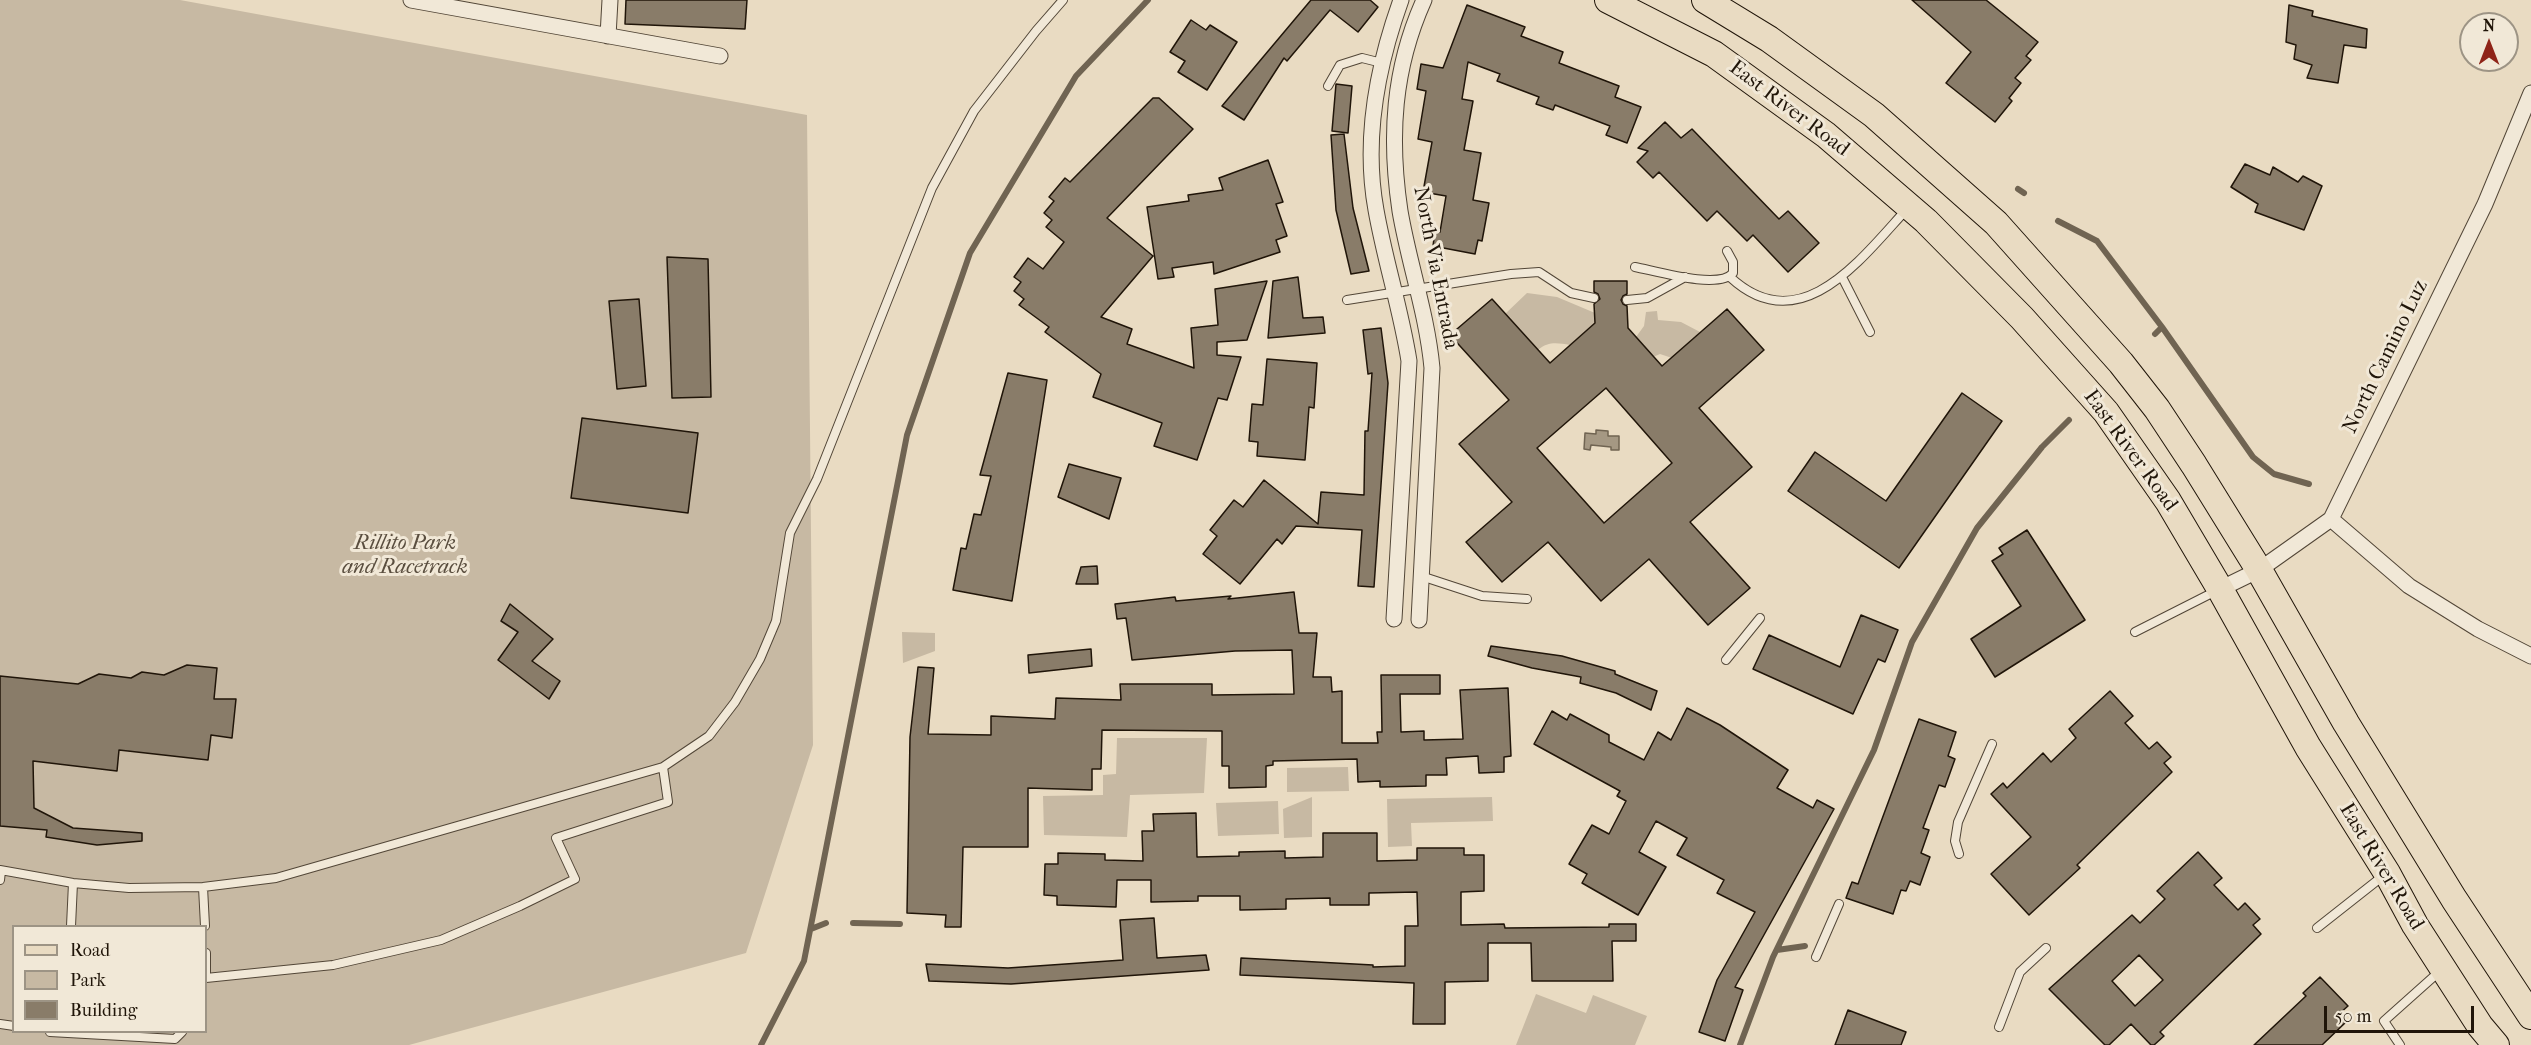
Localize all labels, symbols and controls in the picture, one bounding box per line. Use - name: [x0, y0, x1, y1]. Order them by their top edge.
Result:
- north arrow: [2459, 12, 2519, 72]
- text: N: [2483, 16, 2495, 35]
- street label: East River Road: [1724, 56, 1854, 162]
- street label: North Via Entrada: [1407, 185, 1463, 351]
- street label: North Camino Luz: [2338, 276, 2434, 438]
- street label: East River Road: [2077, 385, 2183, 517]
- park label: Rillito Park and Racetrack: [342, 531, 468, 581]
- street label: East River Road: [2333, 799, 2429, 935]
- legend: [12, 925, 207, 1033]
- text: Road: [70, 940, 110, 961]
- text: Park: [70, 970, 106, 991]
- scale bar: [2327, 994, 2477, 1032]
- text: Building: [70, 1000, 137, 1021]
- text: 50 m: [2335, 1006, 2371, 1027]

